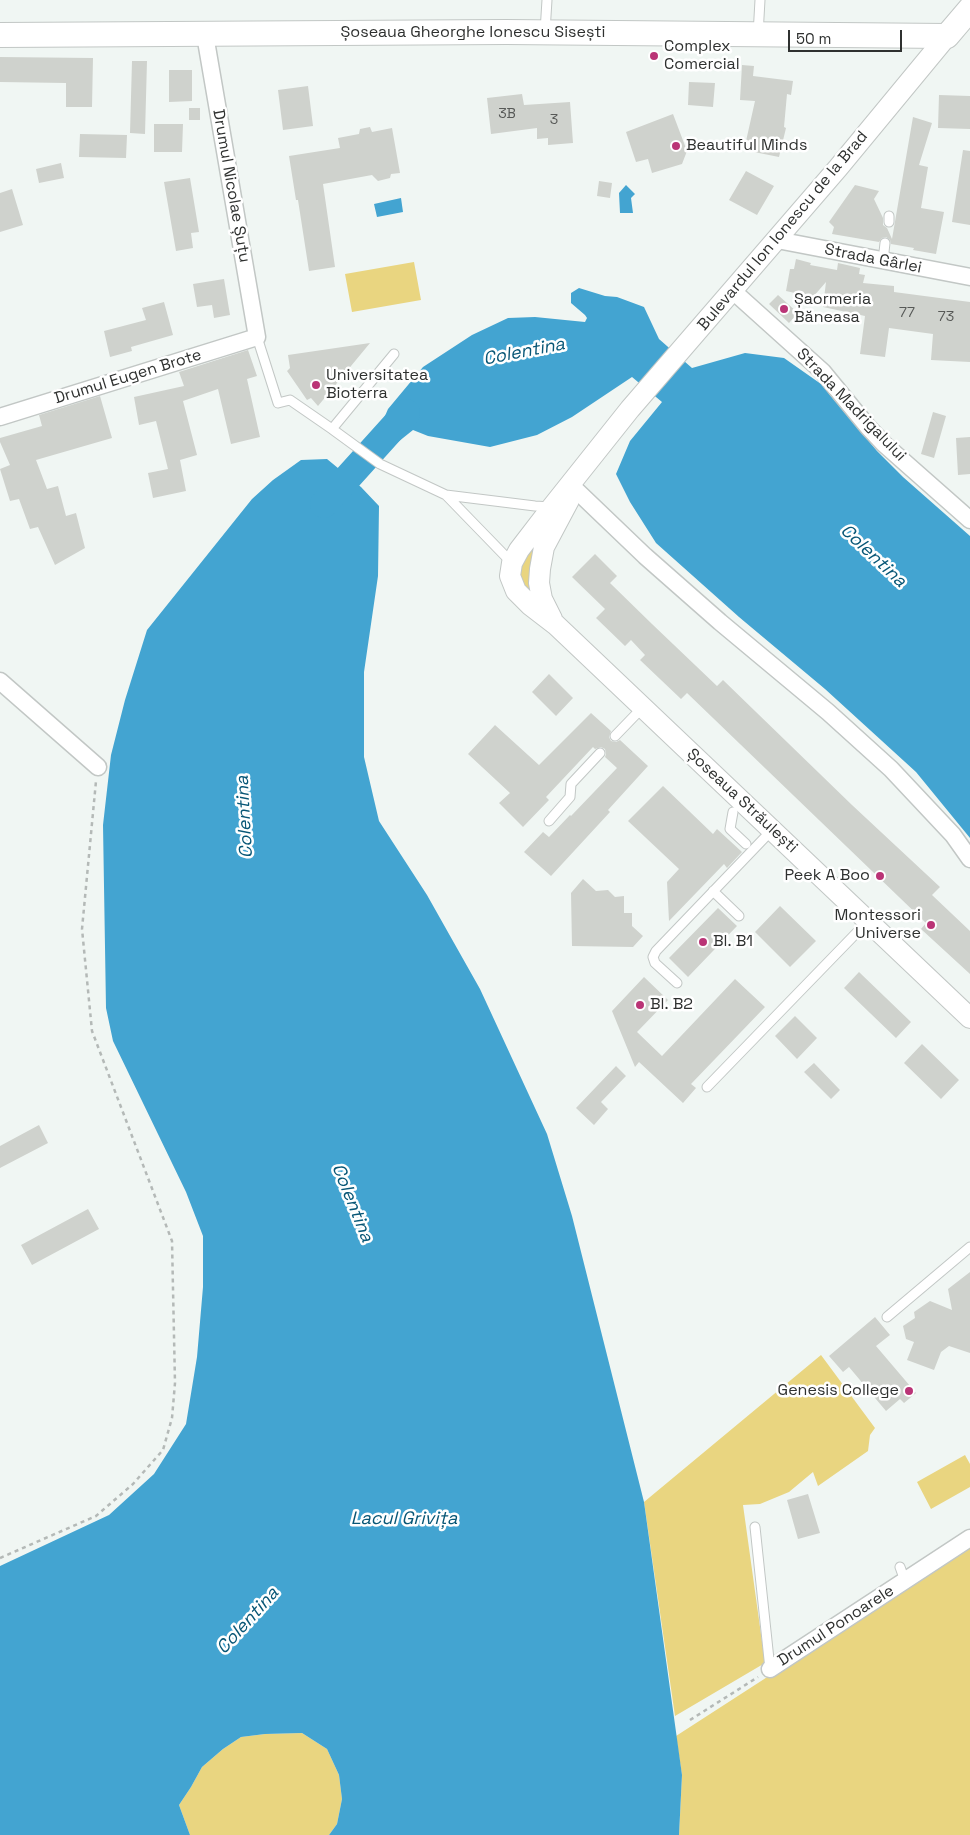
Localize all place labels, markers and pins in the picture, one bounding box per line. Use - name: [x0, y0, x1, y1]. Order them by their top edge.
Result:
- place label: Complex Comercial: [664, 37, 740, 75]
- marker: Complex Comercial: [648, 50, 660, 62]
- place label: Beautiful Minds: [686, 136, 807, 156]
- marker: Beautiful Minds: [670, 140, 682, 152]
- place label: Șaormeria Băneasa: [794, 290, 871, 328]
- marker: Șaormeria Băneasa: [778, 303, 790, 315]
- place label: Universitatea Bioterra: [326, 366, 428, 404]
- marker: Universitatea Bioterra: [310, 379, 322, 391]
- place label: Peek A Boo: [784, 866, 870, 886]
- marker: Peek A Boo: [874, 870, 886, 882]
- place label: Montessori Universe: [834, 906, 921, 944]
- marker: Montessori Universe: [925, 919, 937, 931]
- place label: Bl. B1: [713, 932, 753, 952]
- marker: Bl. B1: [697, 936, 709, 948]
- place label: Bl. B2: [650, 995, 693, 1015]
- marker: Bl. B2: [634, 999, 646, 1011]
- place label: Genesis College: [778, 1381, 899, 1401]
- marker: Genesis College: [903, 1385, 915, 1397]

